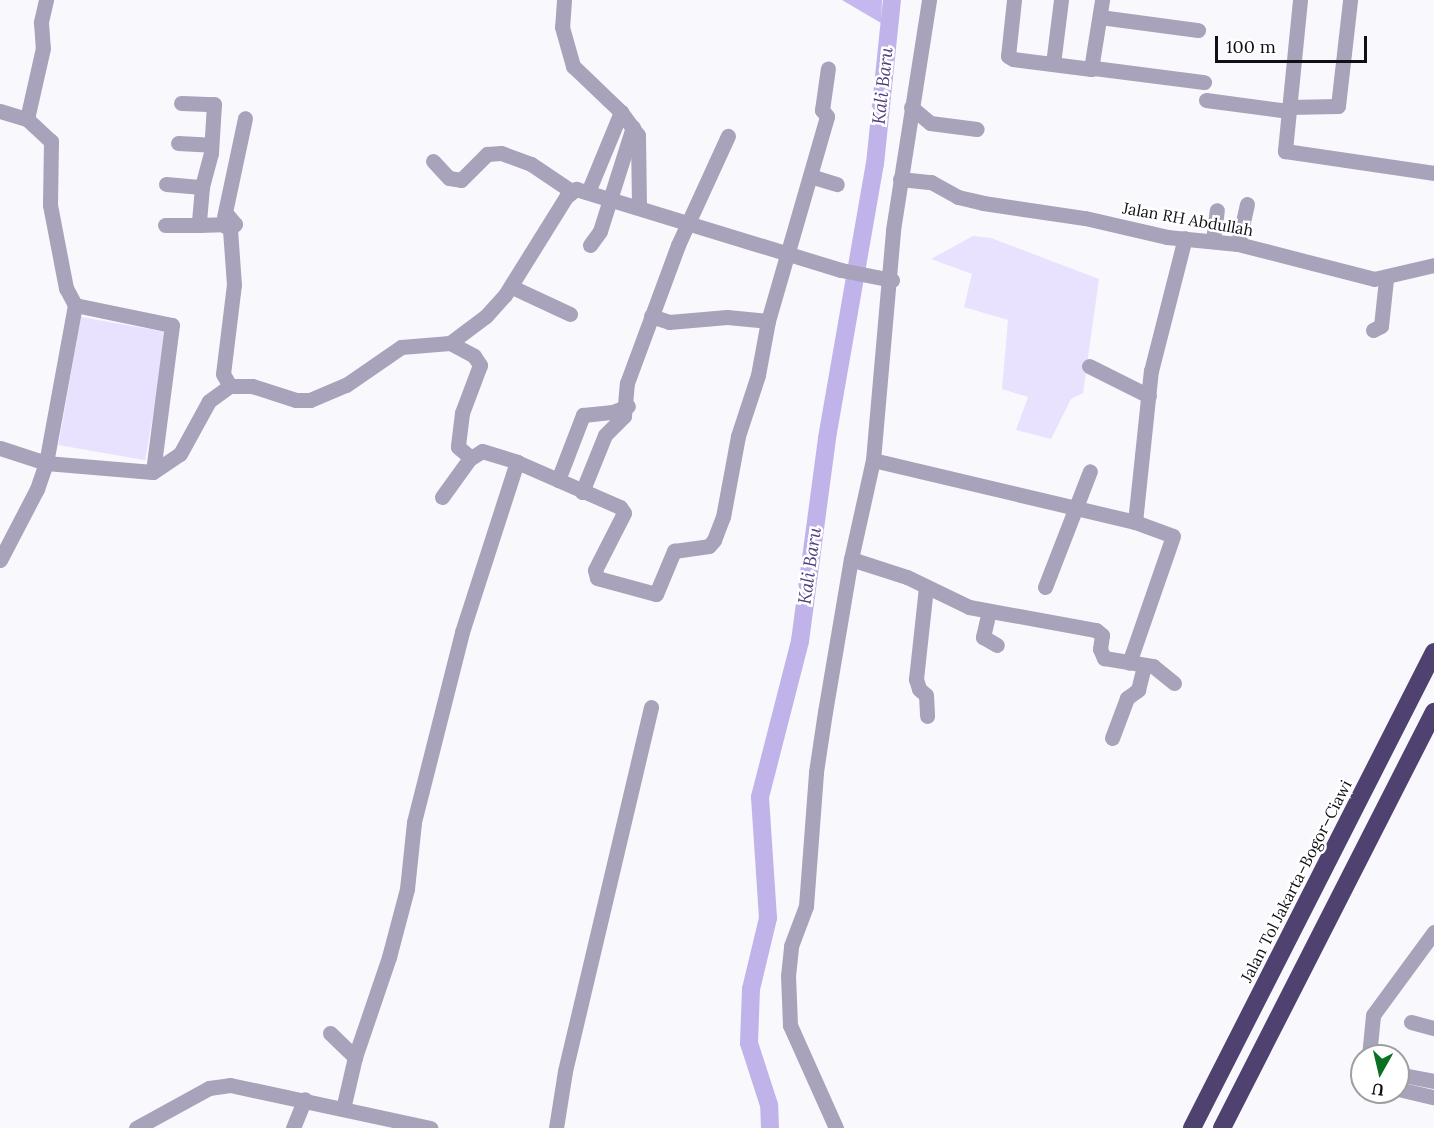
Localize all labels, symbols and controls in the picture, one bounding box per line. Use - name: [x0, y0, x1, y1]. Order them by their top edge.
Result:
- scale bar: [1218, 24, 1370, 62]
- text: 100 m: [1226, 35, 1276, 58]
- water label: Kali Baru: [868, 46, 898, 126]
- street label: Jalan RH Abdullah: [1121, 198, 1255, 240]
- water label: Kali Baru: [794, 526, 826, 606]
- street label: Jalan Tol Jakarta–Bogor–Ciawi: [1237, 777, 1355, 985]
- north arrow: [1350, 1044, 1410, 1104]
- text: U: [1370, 1079, 1385, 1101]

